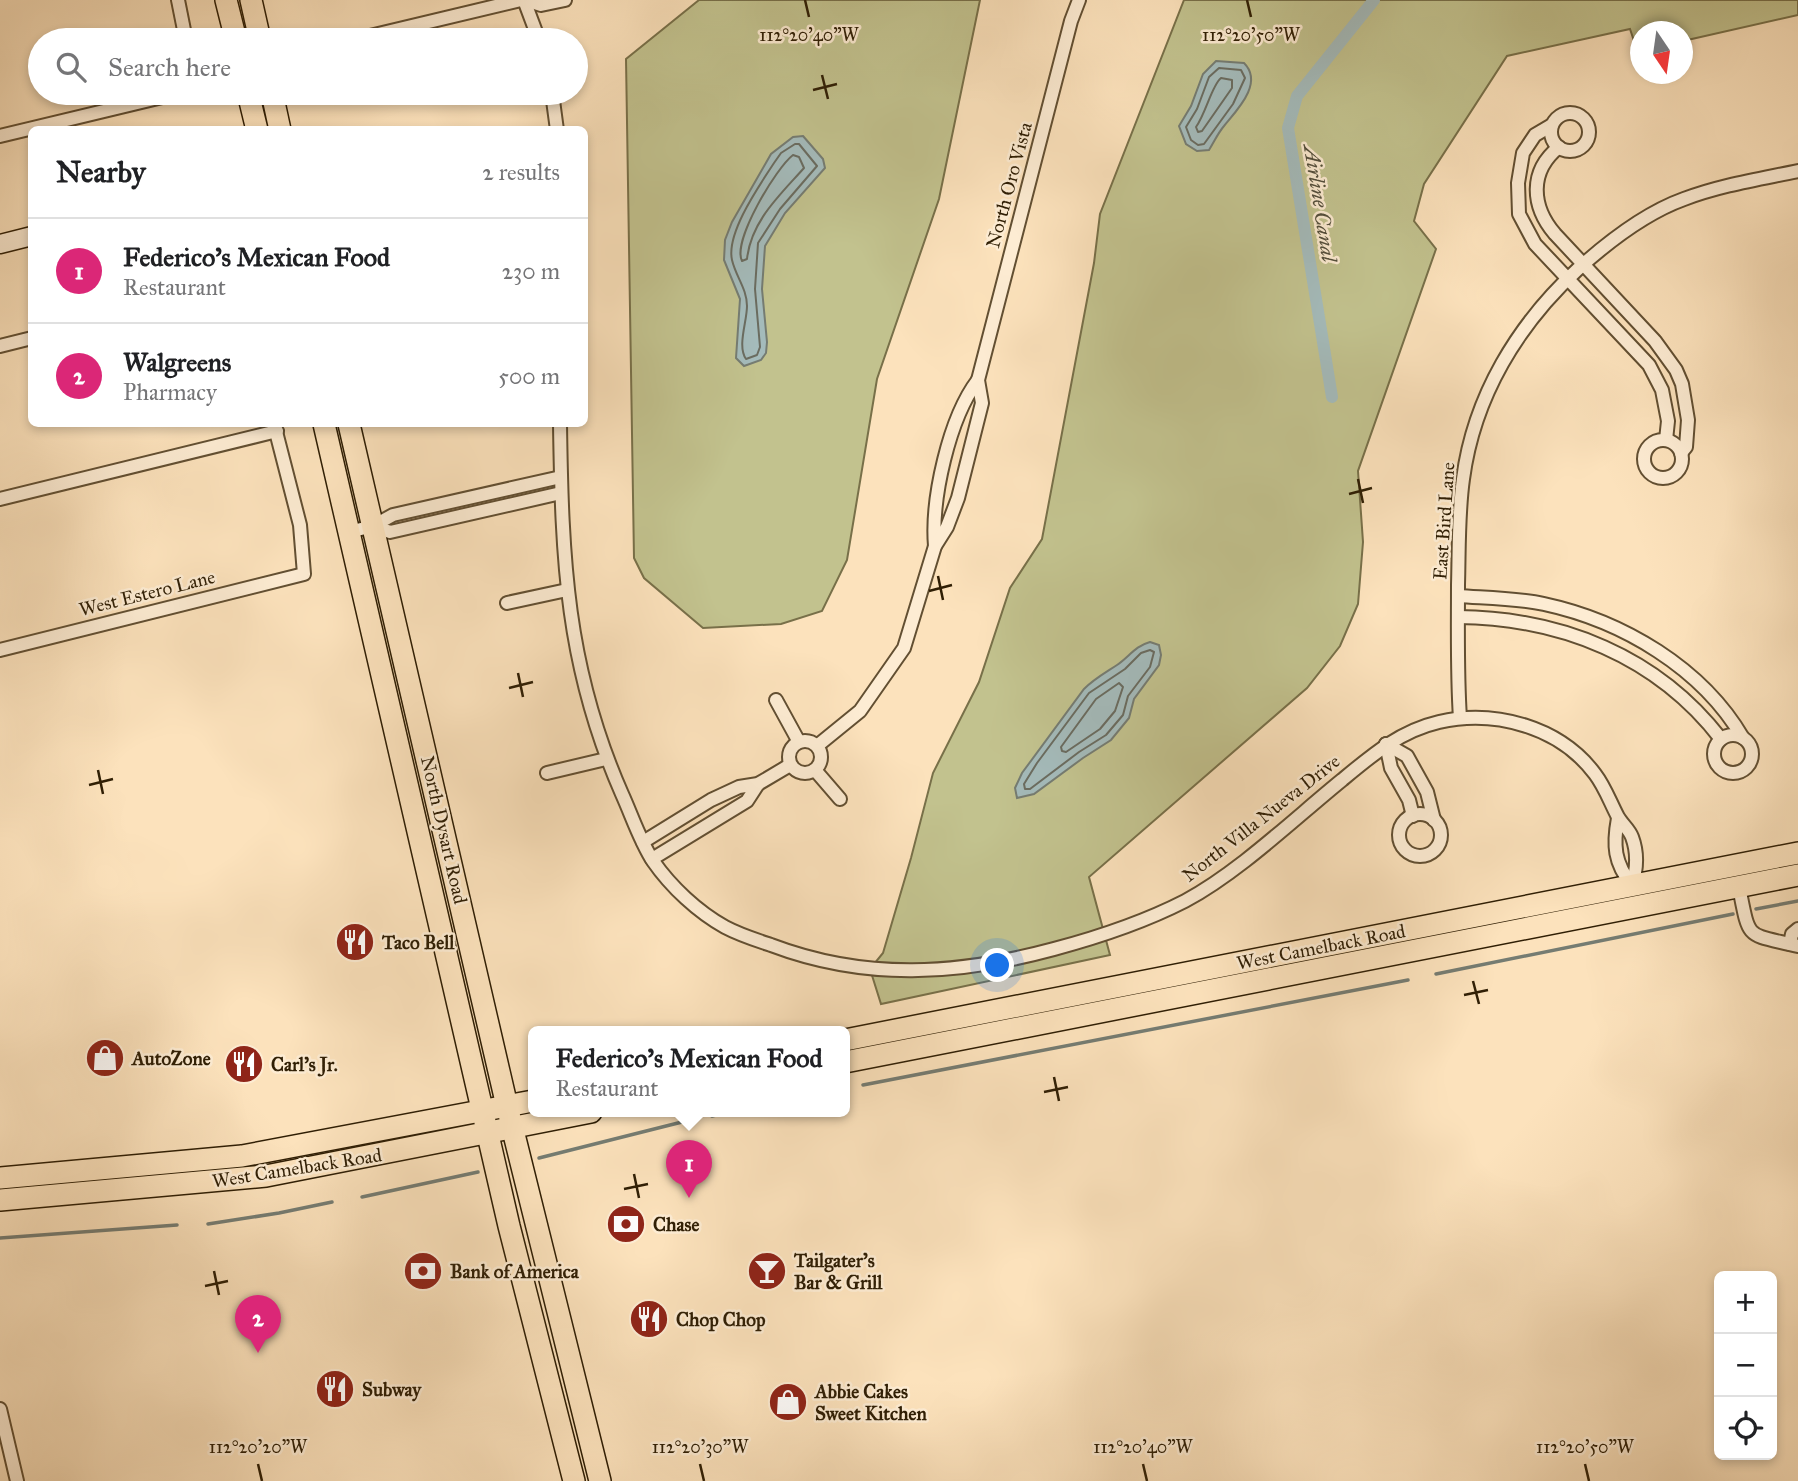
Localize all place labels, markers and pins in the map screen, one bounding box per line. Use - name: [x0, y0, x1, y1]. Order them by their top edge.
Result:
- restaurant icon: Taco Bell: [334, 921, 376, 963]
- place label: Taco Bell: [381, 931, 455, 954]
- shop icon: AutoZone: [84, 1037, 126, 1079]
- restaurant icon: Carl's Jr.: [223, 1043, 265, 1085]
- place label: AutoZone: [130, 1047, 211, 1070]
- place label: Carl's Jr.: [271, 1053, 338, 1077]
- pin: 1: [666, 1140, 712, 1198]
- bank icon: Chase: [605, 1203, 647, 1245]
- place label: Chase: [653, 1213, 699, 1236]
- place label: Tailgater's Bar & Grill: [793, 1249, 883, 1294]
- bank icon: Bank of America: [402, 1250, 444, 1292]
- bar icon: Tailgater's Bar & Grill: [746, 1250, 788, 1292]
- place label: Bank of America: [450, 1260, 580, 1283]
- pin: 2: [235, 1295, 281, 1353]
- restaurant icon: Chop Chop: [628, 1298, 670, 1340]
- place label: Chop Chop: [676, 1308, 766, 1332]
- restaurant icon: Subway: [314, 1368, 356, 1410]
- place label: Subway: [362, 1378, 422, 1402]
- place label: Abbie Cakes Sweet Kitchen: [813, 1380, 928, 1425]
- shop icon: Abbie Cakes Sweet Kitchen: [767, 1381, 809, 1423]

